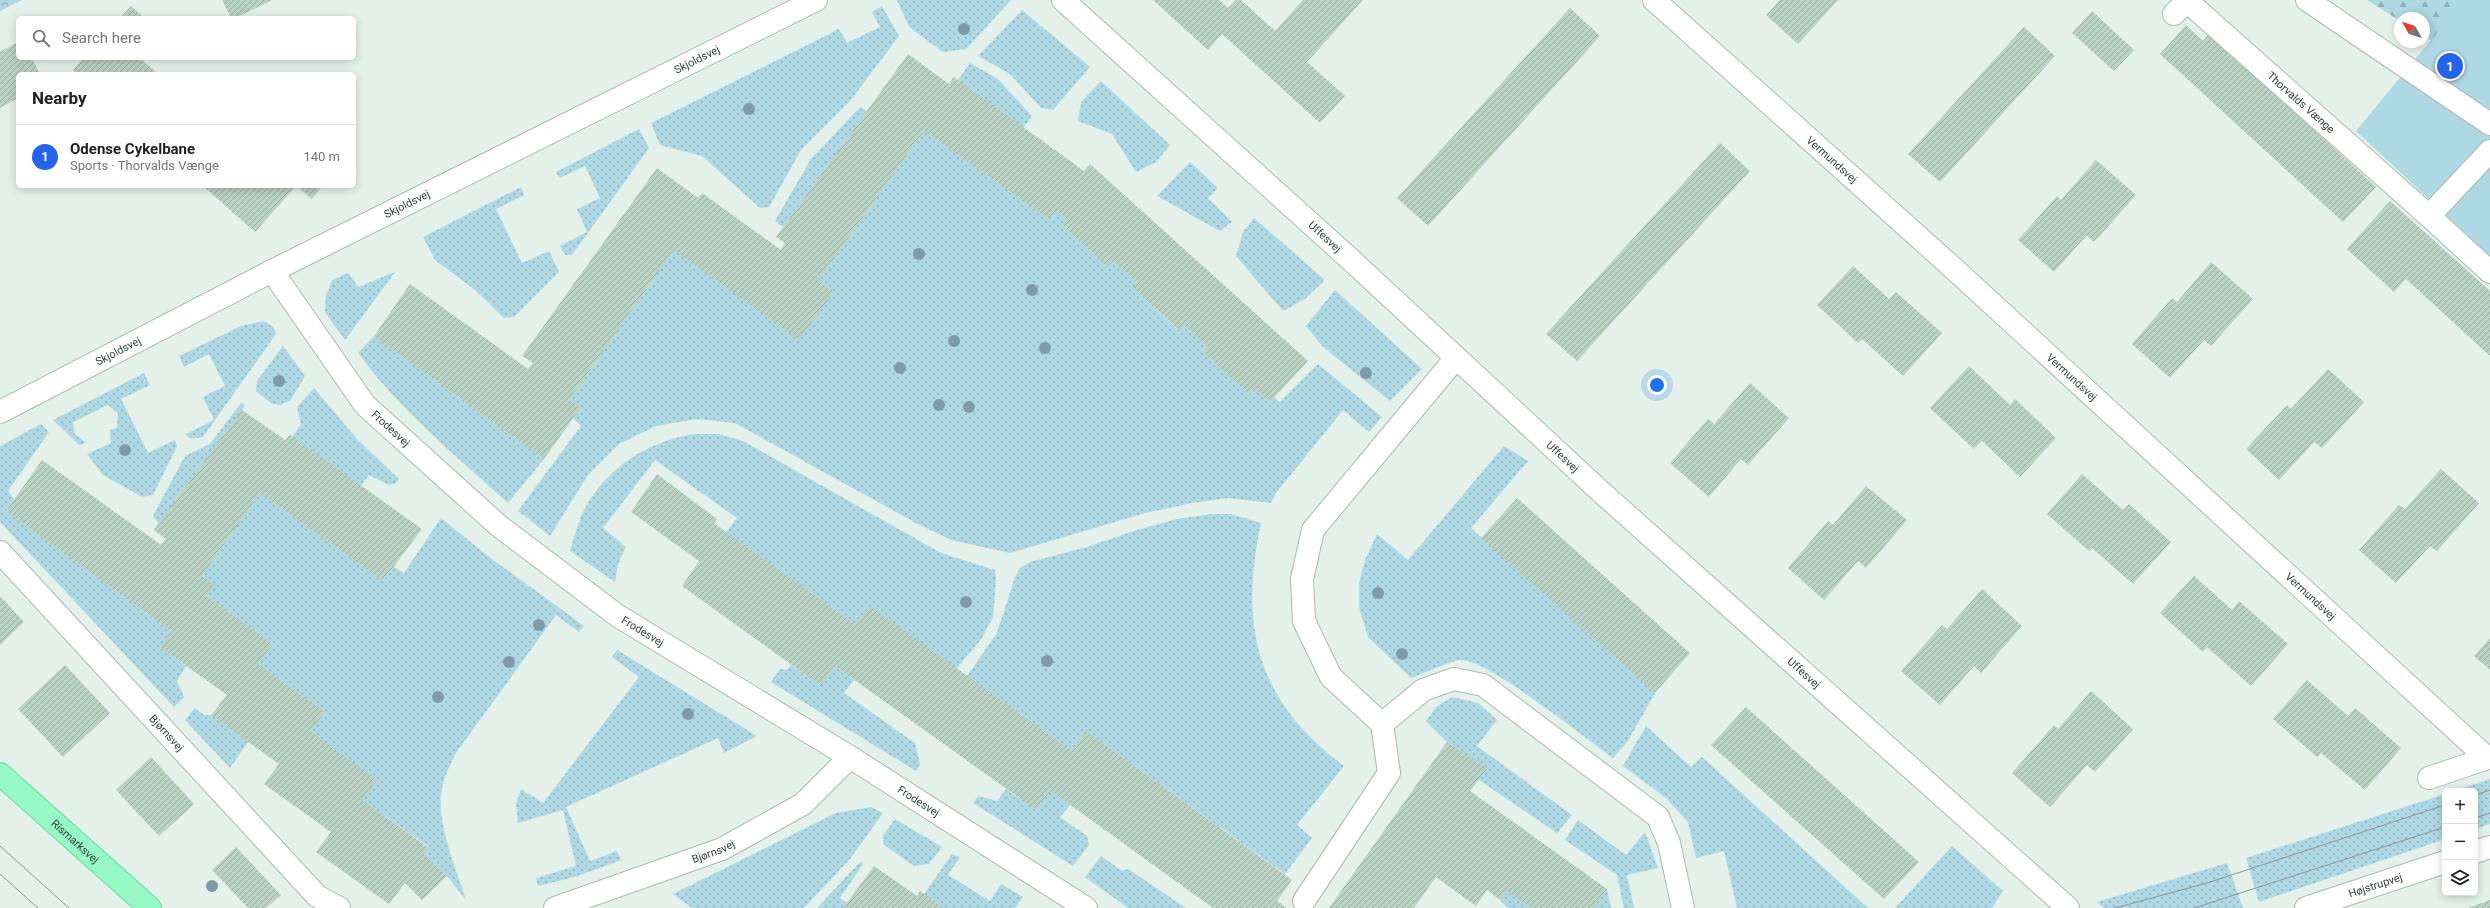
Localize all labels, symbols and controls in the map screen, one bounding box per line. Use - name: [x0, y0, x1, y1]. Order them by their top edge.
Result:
- north arrow: [2394, 12, 2430, 48]
- search box: [16, 16, 356, 60]
- icon: search: [30, 27, 52, 49]
- text: Search here: [62, 29, 141, 47]
- street label: Skjoldsvej: [672, 43, 722, 77]
- pin: 1: [2437, 51, 2463, 81]
- street label: Thorvalds Vænge: [2264, 69, 2337, 136]
- text: Nearby: [32, 88, 87, 108]
- street label: Vermundsvej: [1804, 134, 1860, 186]
- text: Odense Cykelbane: [70, 140, 195, 158]
- text: 1: [41, 149, 49, 164]
- text: 140 m: [303, 149, 340, 164]
- text: Sports · Thorvalds Vænge: [70, 158, 219, 173]
- street label: Skjoldsvej: [382, 187, 432, 221]
- street label: Uffesvej: [1306, 219, 1344, 255]
- street label: Skjoldsvej: [93, 334, 143, 368]
- street label: Vermundsvej: [2044, 351, 2100, 404]
- your location: [1647, 375, 1667, 395]
- street label: Frodesvej: [369, 408, 412, 449]
- street label: Uffesvej: [1543, 439, 1582, 475]
- street label: Vermundsvej: [2282, 570, 2338, 623]
- street label: Frodesvej: [619, 614, 666, 649]
- street label: Uffesvej: [1785, 655, 1823, 691]
- street label: Bjørnsvej: [146, 712, 186, 754]
- street label: Frodesvej: [895, 783, 942, 820]
- map controls: [2442, 788, 2478, 896]
- button: +: [2442, 788, 2478, 824]
- street label: Rismarksvej: [48, 817, 102, 866]
- button: −: [2442, 824, 2478, 860]
- street label: Bjørnsvej: [690, 837, 737, 866]
- button: layers: [2442, 860, 2478, 896]
- street label: Højstrupvej: [2347, 871, 2404, 900]

